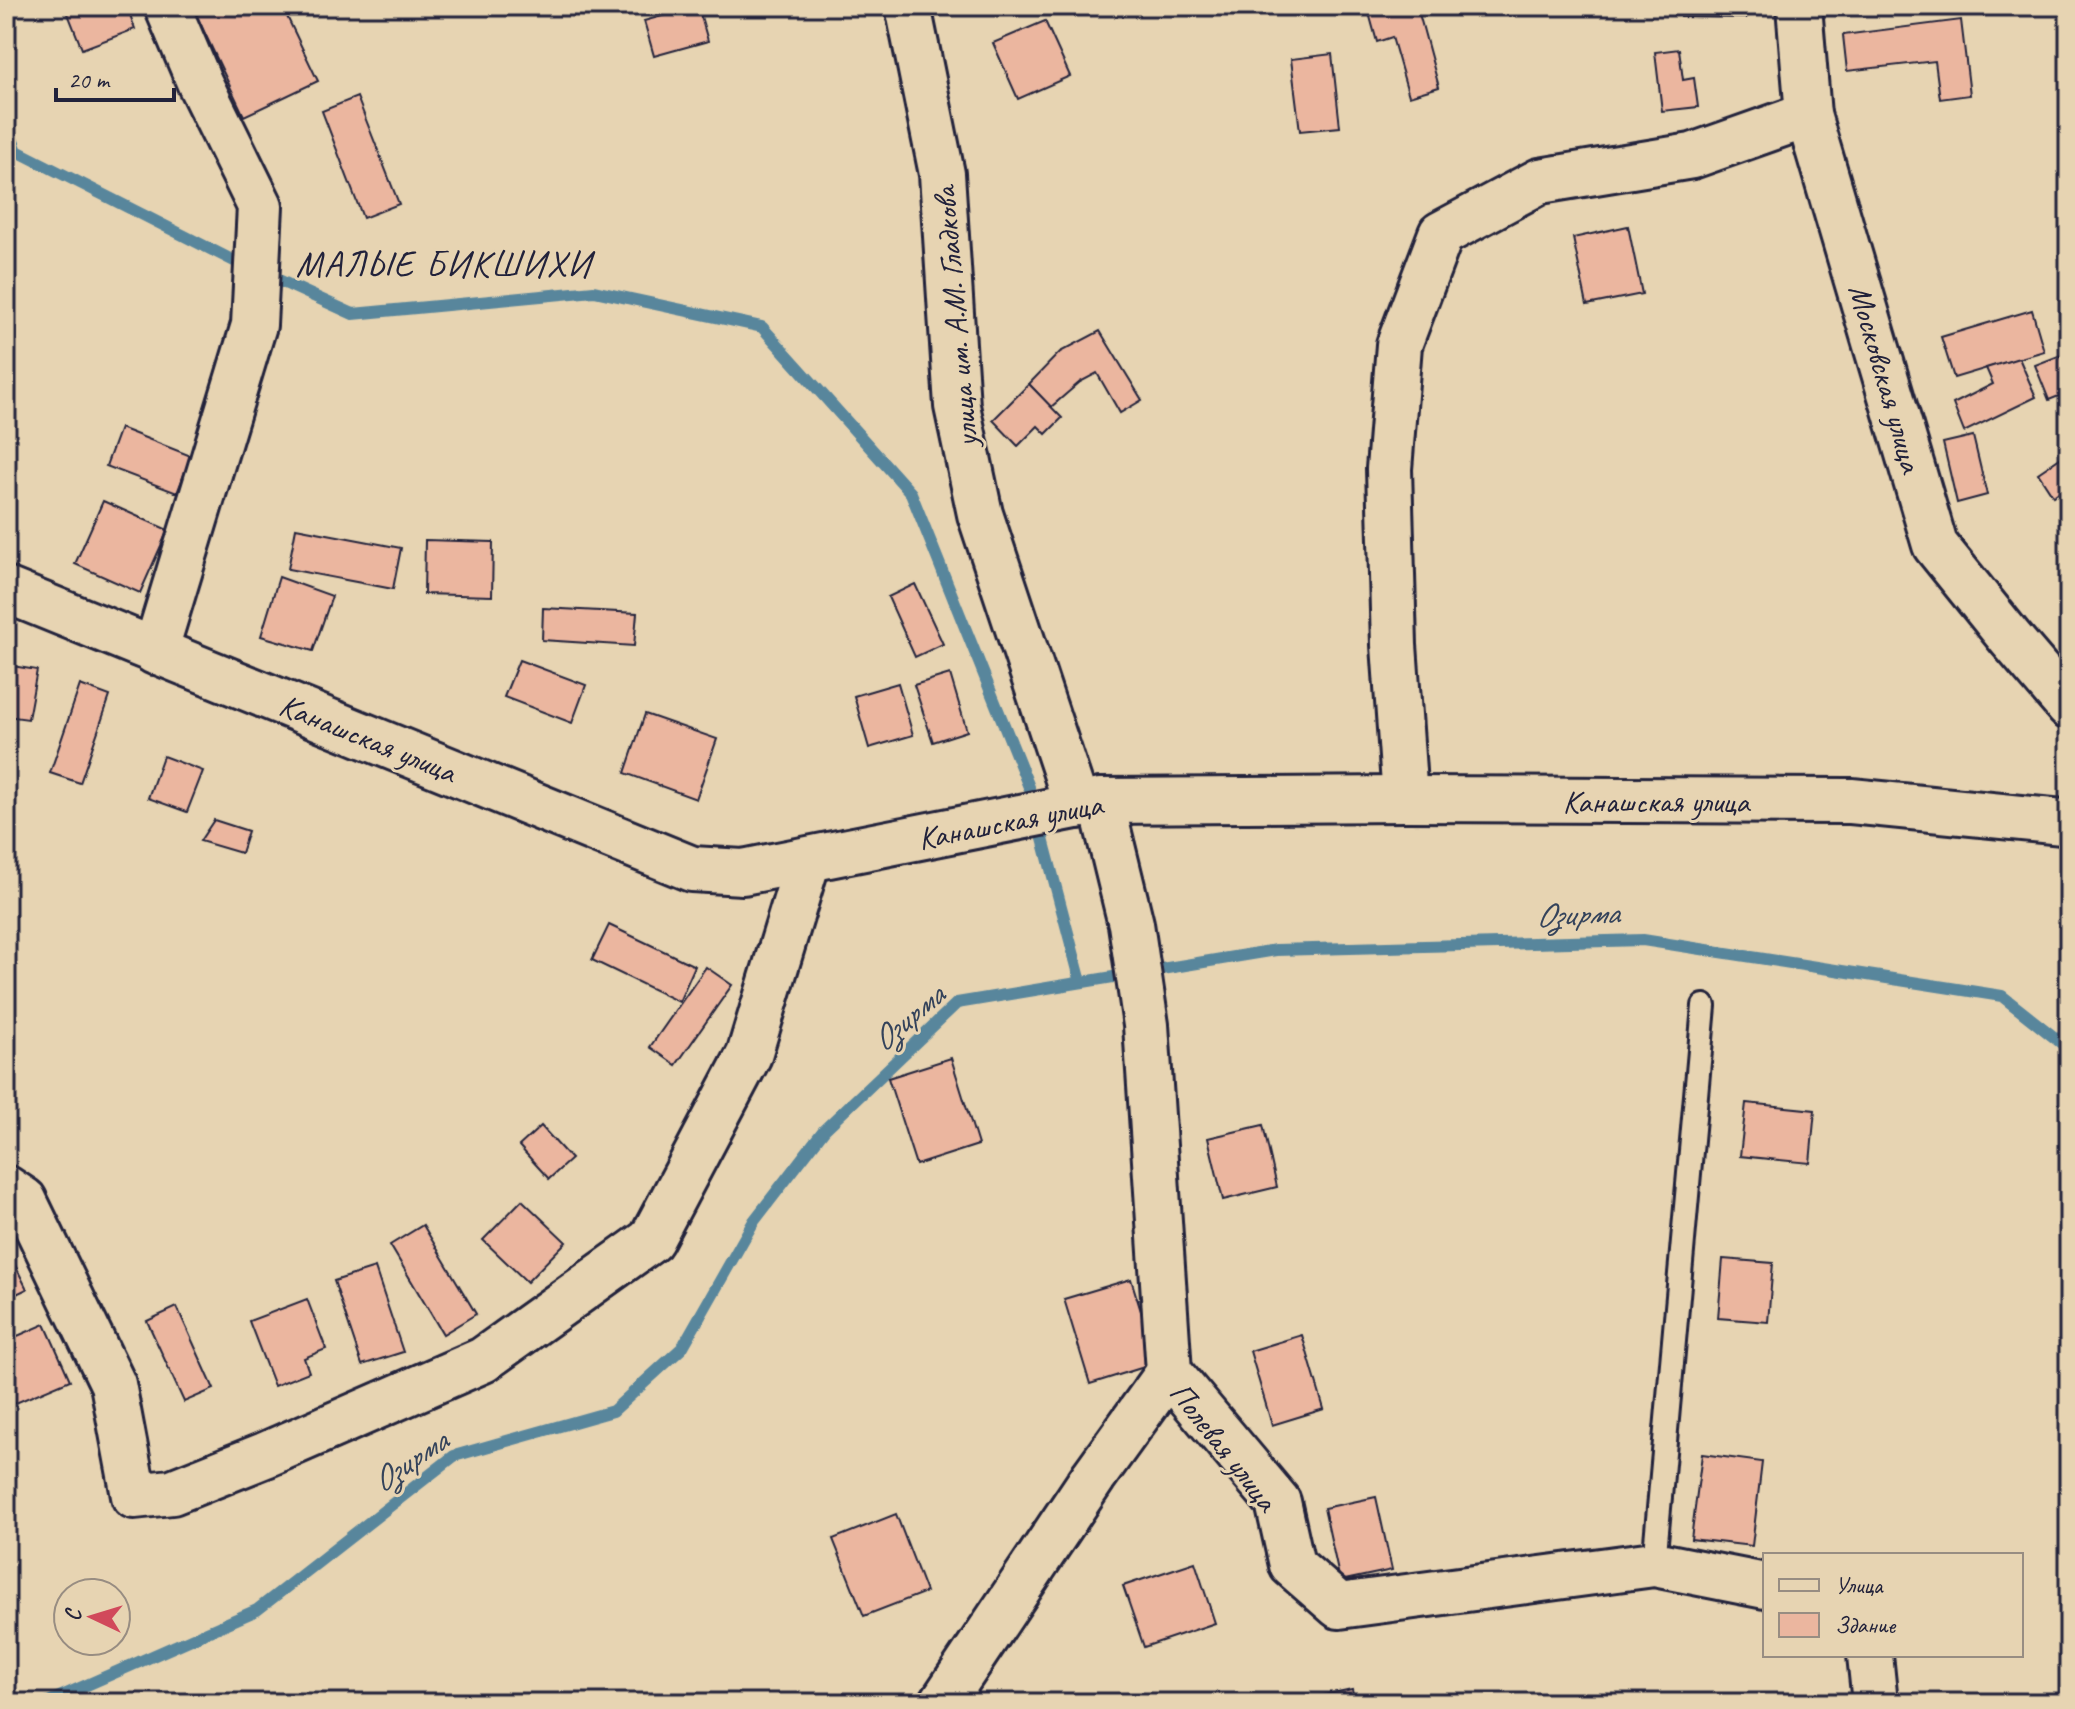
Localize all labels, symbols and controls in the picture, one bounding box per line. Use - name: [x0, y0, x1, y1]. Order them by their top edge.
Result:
- scale bar: [56, 52, 174, 102]
- text: 20 m: [68, 65, 111, 95]
- street label: улица им. А.М. Гладкова: [923, 182, 987, 451]
- district label: МАЛЫЕ БИКШИХИ: [296, 241, 595, 287]
- street label: Московская улица: [1839, 279, 1932, 479]
- street label: Канашская улица: [274, 684, 464, 793]
- street label: Канашская улица: [1563, 781, 1751, 822]
- street label: Канашская улица: [915, 783, 1108, 859]
- water label: Озирма: [1535, 890, 1623, 937]
- water label: Озирма: [862, 972, 956, 1061]
- street label: Полевая улица: [1160, 1373, 1288, 1521]
- water label: Озирма: [363, 1418, 459, 1502]
- legend: [1763, 1553, 2023, 1657]
- text: Улица: [1835, 1570, 1884, 1600]
- north arrow: [52, 1577, 132, 1657]
- text: С: [59, 1606, 88, 1622]
- text: Здание: [1835, 1610, 1897, 1640]

